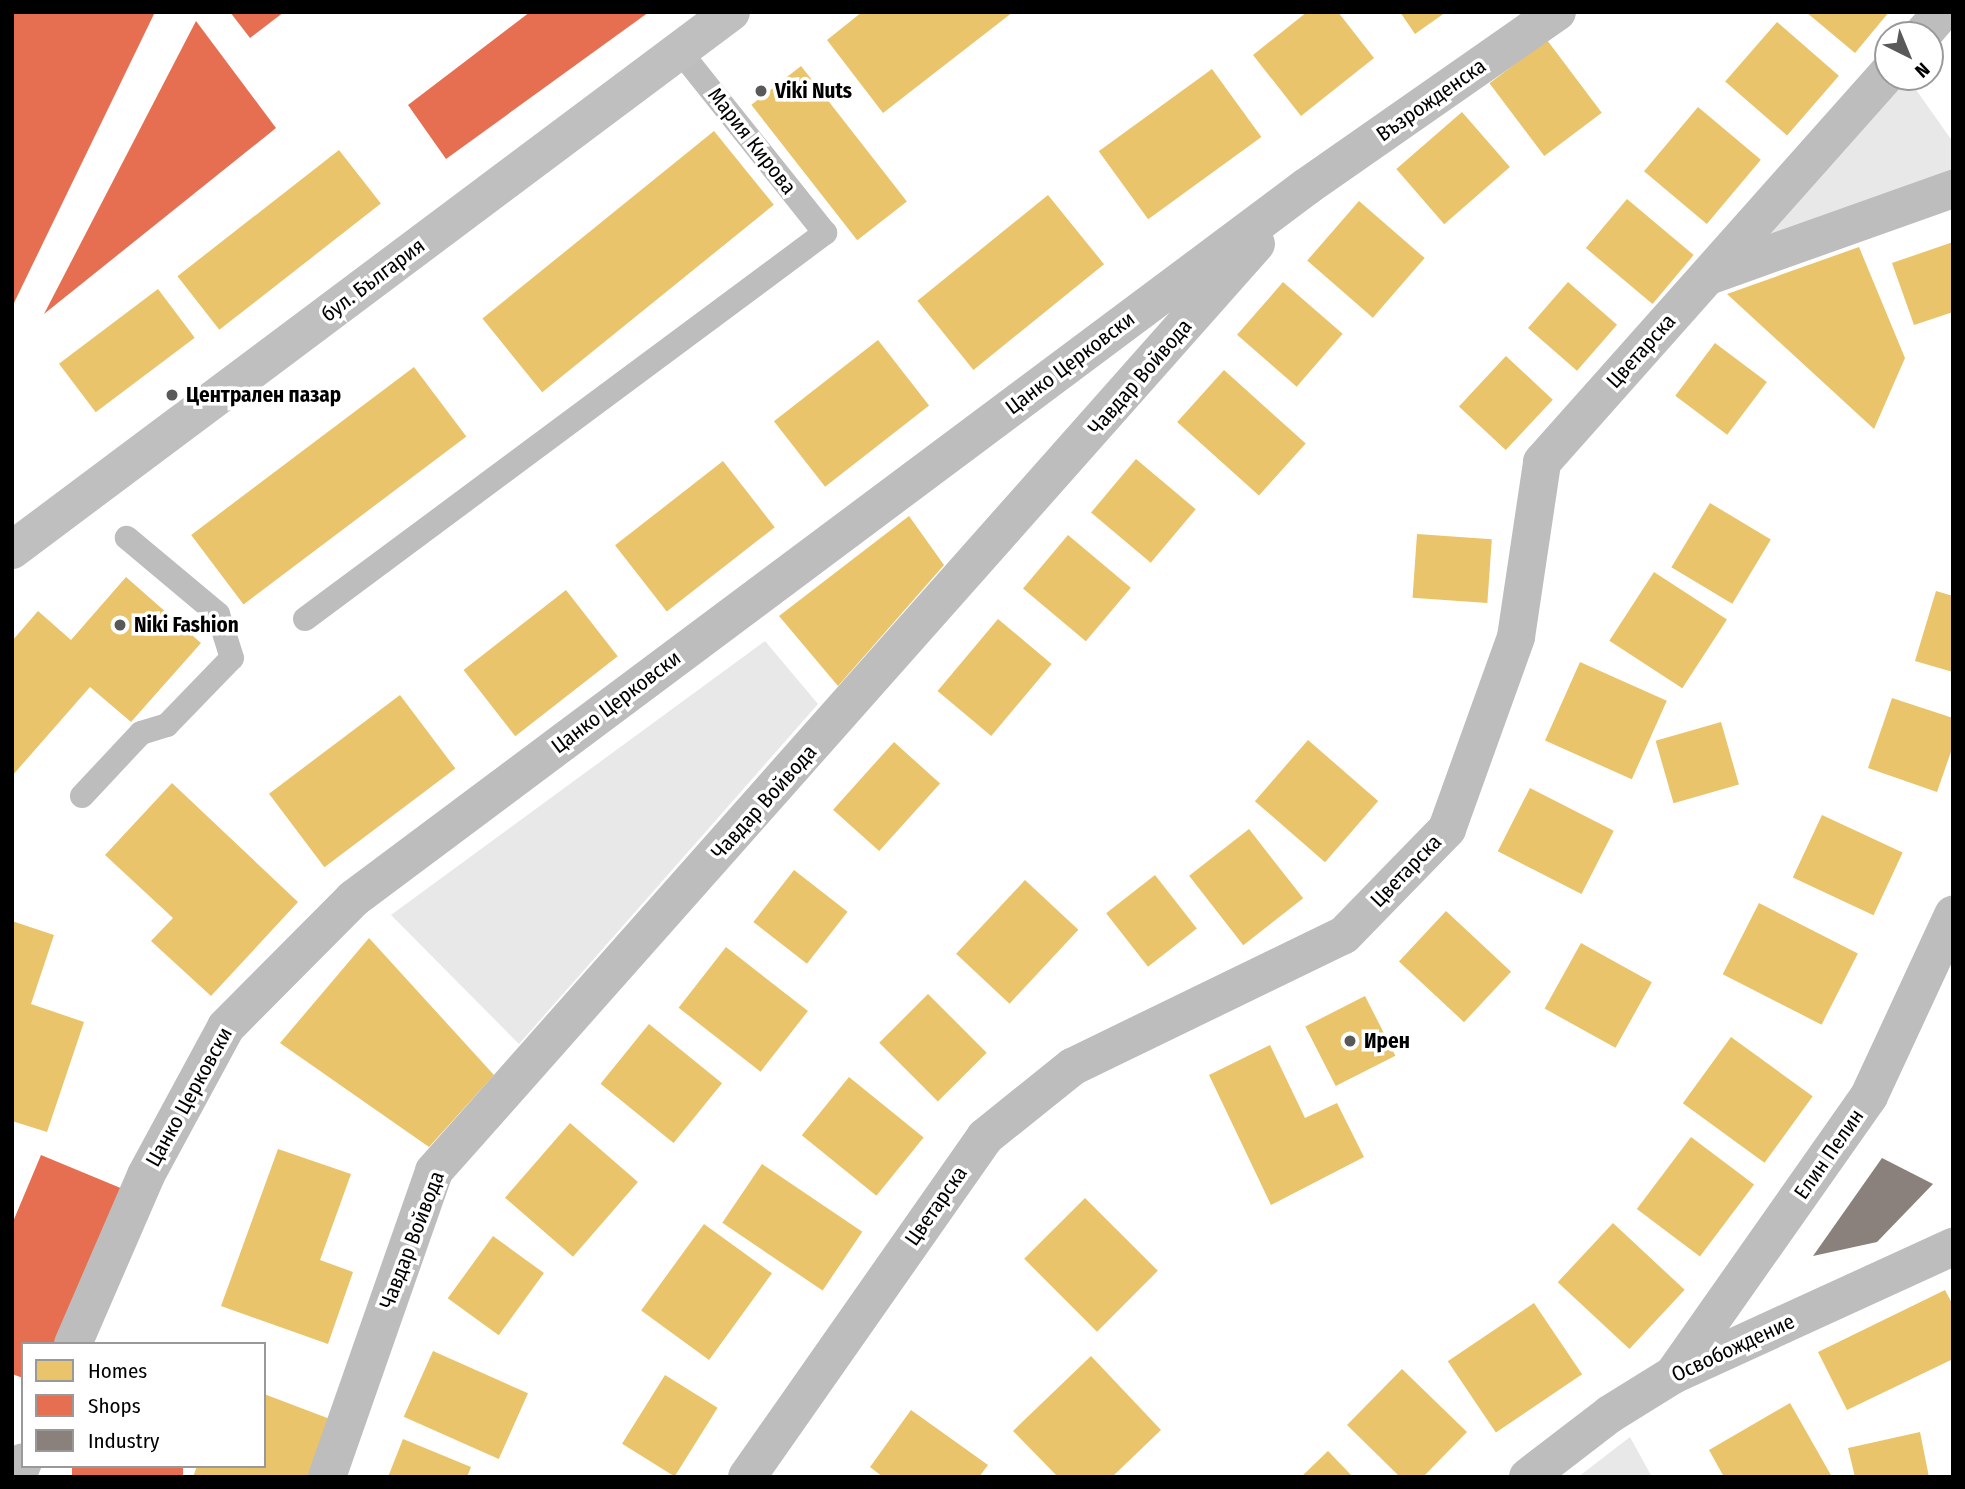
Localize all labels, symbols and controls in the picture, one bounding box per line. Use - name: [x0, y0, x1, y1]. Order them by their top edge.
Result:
- north arrow: [1874, 21, 1944, 91]
- street label: Възрожденска: [1371, 53, 1491, 147]
- text: N: [1910, 58, 1934, 83]
- place label: Viki Nuts: [775, 78, 852, 104]
- street label: Мария Кирова: [703, 83, 801, 199]
- marker: Viki Nuts: [753, 83, 769, 99]
- street label: бул. България: [316, 233, 430, 327]
- street label: Цанко Церковски: [1000, 306, 1140, 420]
- street label: Цветарска: [1601, 309, 1681, 393]
- street label: Чавдар Войвода: [1083, 314, 1197, 440]
- place label: Централен пазар: [186, 382, 341, 408]
- marker: Централен пазар: [164, 387, 180, 403]
- place label: Niki Fashion: [134, 612, 239, 638]
- marker: Niki Fashion: [112, 617, 128, 633]
- street label: Цанко Церковски: [546, 645, 686, 759]
- street label: Чавдар Войвода: [706, 740, 822, 864]
- street label: Цветарска: [1365, 829, 1447, 913]
- street label: Цанко Церковски: [140, 1023, 238, 1171]
- place label: Ирен: [1364, 1028, 1410, 1054]
- marker: Ирен: [1342, 1033, 1358, 1049]
- street label: Елин Пелин: [1789, 1104, 1869, 1204]
- street label: Цветарска: [900, 1161, 972, 1251]
- street label: Чавдар Войвода: [374, 1168, 450, 1312]
- street label: Освобождение: [1668, 1309, 1798, 1387]
- legend: [21, 1342, 266, 1468]
- text: Homes: [88, 1358, 147, 1384]
- text: Shops: [88, 1393, 141, 1419]
- text: Industry: [88, 1428, 159, 1454]

